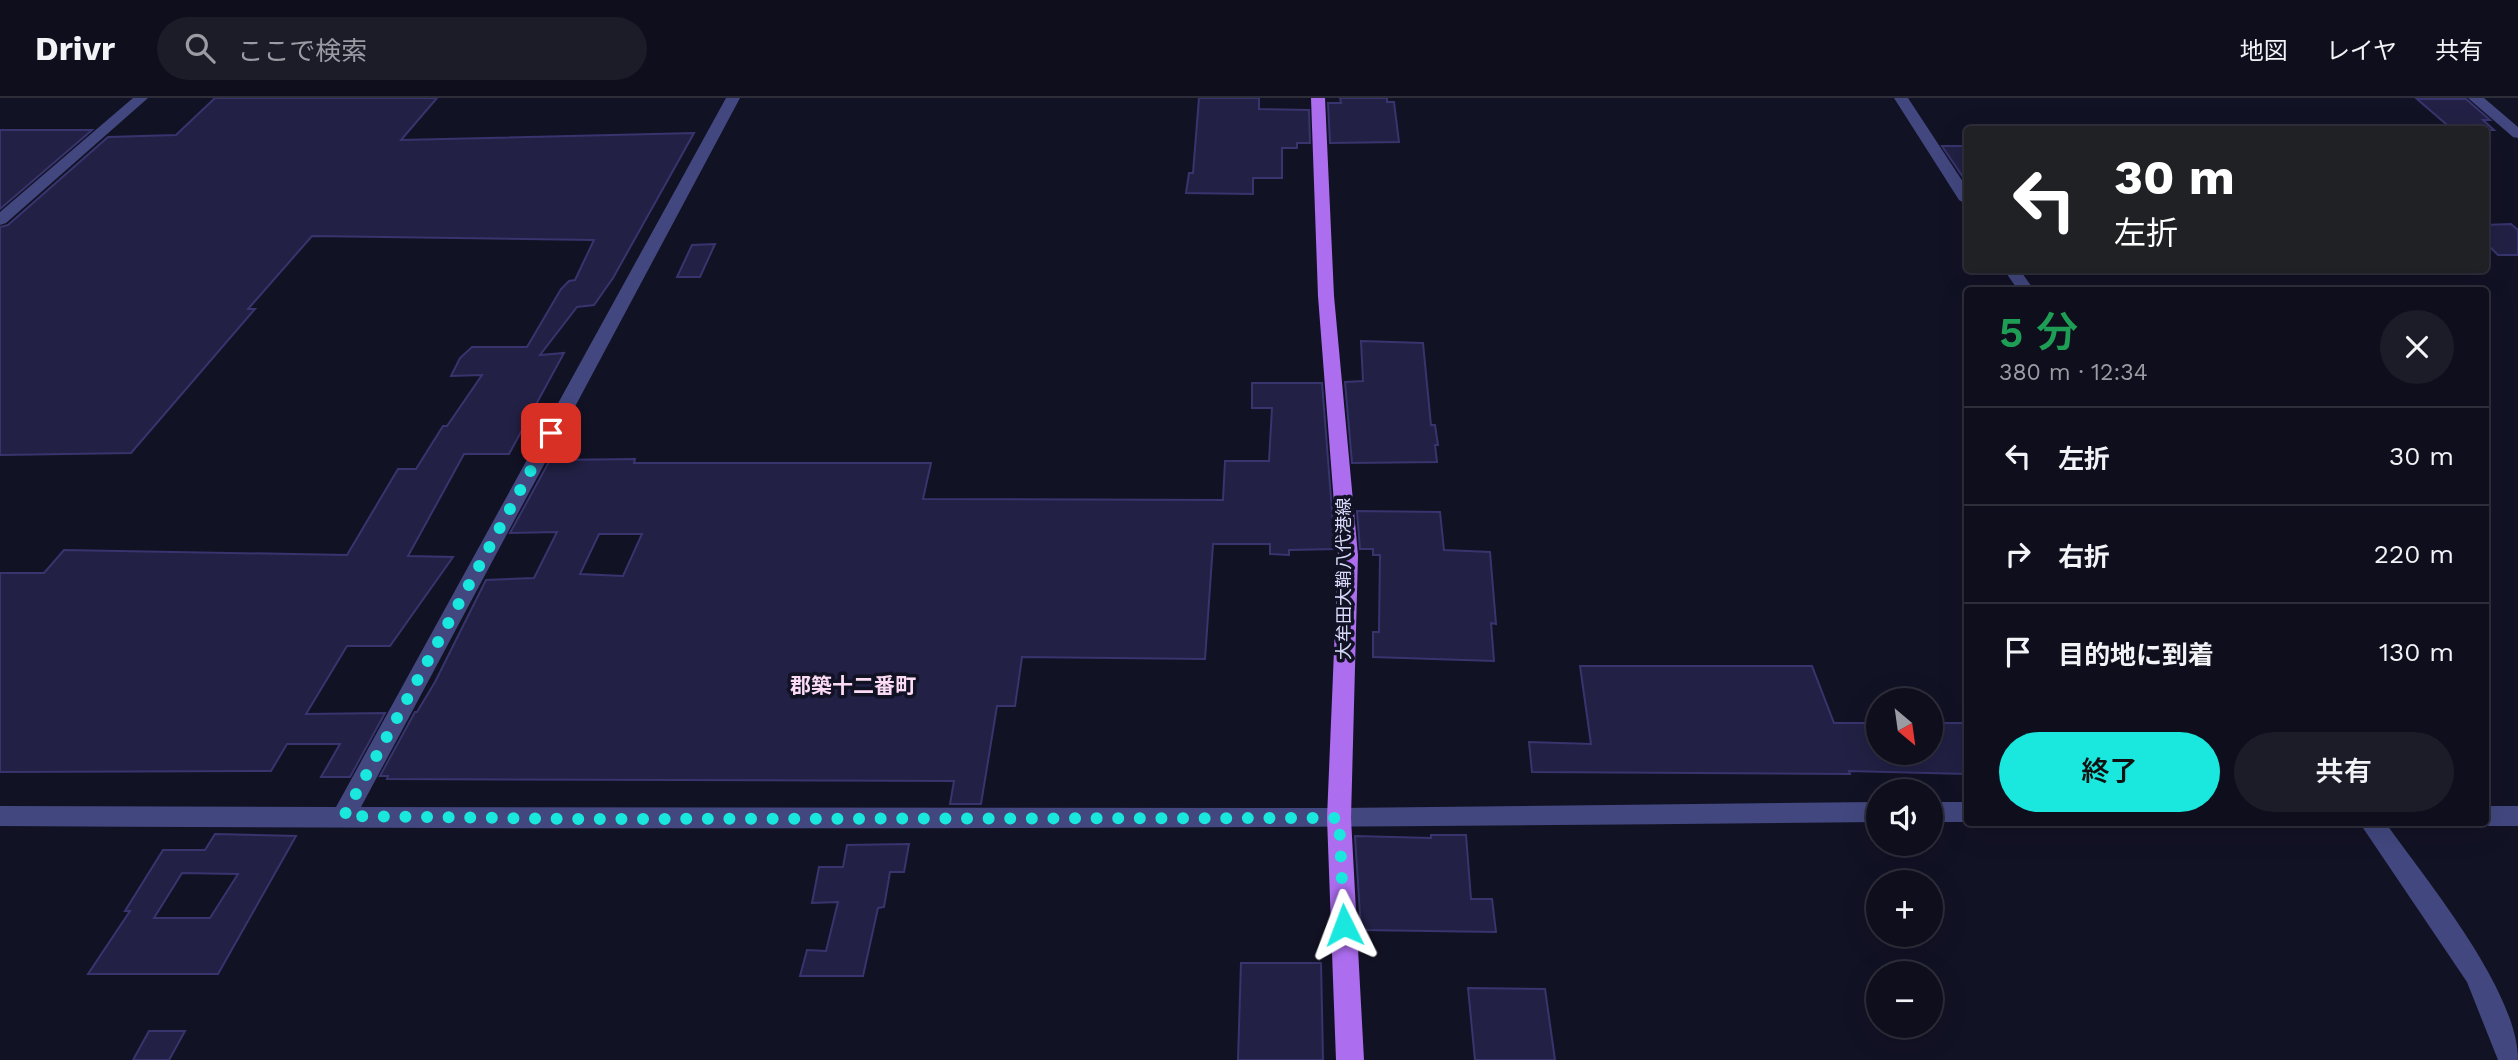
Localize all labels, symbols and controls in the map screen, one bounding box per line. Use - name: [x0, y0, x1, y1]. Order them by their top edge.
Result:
- search box: [157, 17, 647, 80]
- text: Drivr: [35, 29, 115, 68]
- icon: search: [181, 29, 219, 67]
- text: ここで検索: [237, 36, 367, 66]
- text: 地図: [2240, 37, 2288, 65]
- text: レイヤ: [2326, 37, 2397, 65]
- text: 共有: [2435, 37, 2483, 65]
- text: 30 m: [2114, 148, 2235, 206]
- icon: left: [1999, 154, 2090, 245]
- text: 左折: [2114, 214, 2178, 252]
- text: 5 分: [1999, 308, 2078, 357]
- button: close: [2380, 310, 2454, 384]
- text: 380 m · 12:34: [1999, 359, 2148, 386]
- pin: [521, 403, 581, 463]
- icon: arrive: [532, 414, 570, 452]
- icon: left: [1999, 437, 2037, 475]
- text: 30 m: [2389, 441, 2454, 471]
- text: 左折: [2058, 444, 2110, 474]
- street label: 大牟田大鞘八代港線: [1333, 498, 1354, 660]
- icon: right: [1999, 535, 2037, 573]
- text: 220 m: [2374, 539, 2454, 569]
- text: 右折: [2058, 542, 2110, 572]
- icon: arrive: [1999, 633, 2037, 671]
- text: 130 m: [2379, 637, 2454, 667]
- text: 目的地に到着: [2058, 640, 2214, 670]
- district label: 郡築十二番町: [790, 673, 916, 698]
- north arrow: [1866, 688, 1942, 765]
- map controls: [1866, 688, 1943, 1038]
- button: 終了: [1999, 732, 2220, 812]
- button: 共有: [2234, 732, 2454, 812]
- button: sound: [1866, 779, 1943, 856]
- button: +: [1866, 870, 1943, 947]
- position arrow: [1307, 888, 1381, 962]
- button: −: [1866, 961, 1943, 1038]

